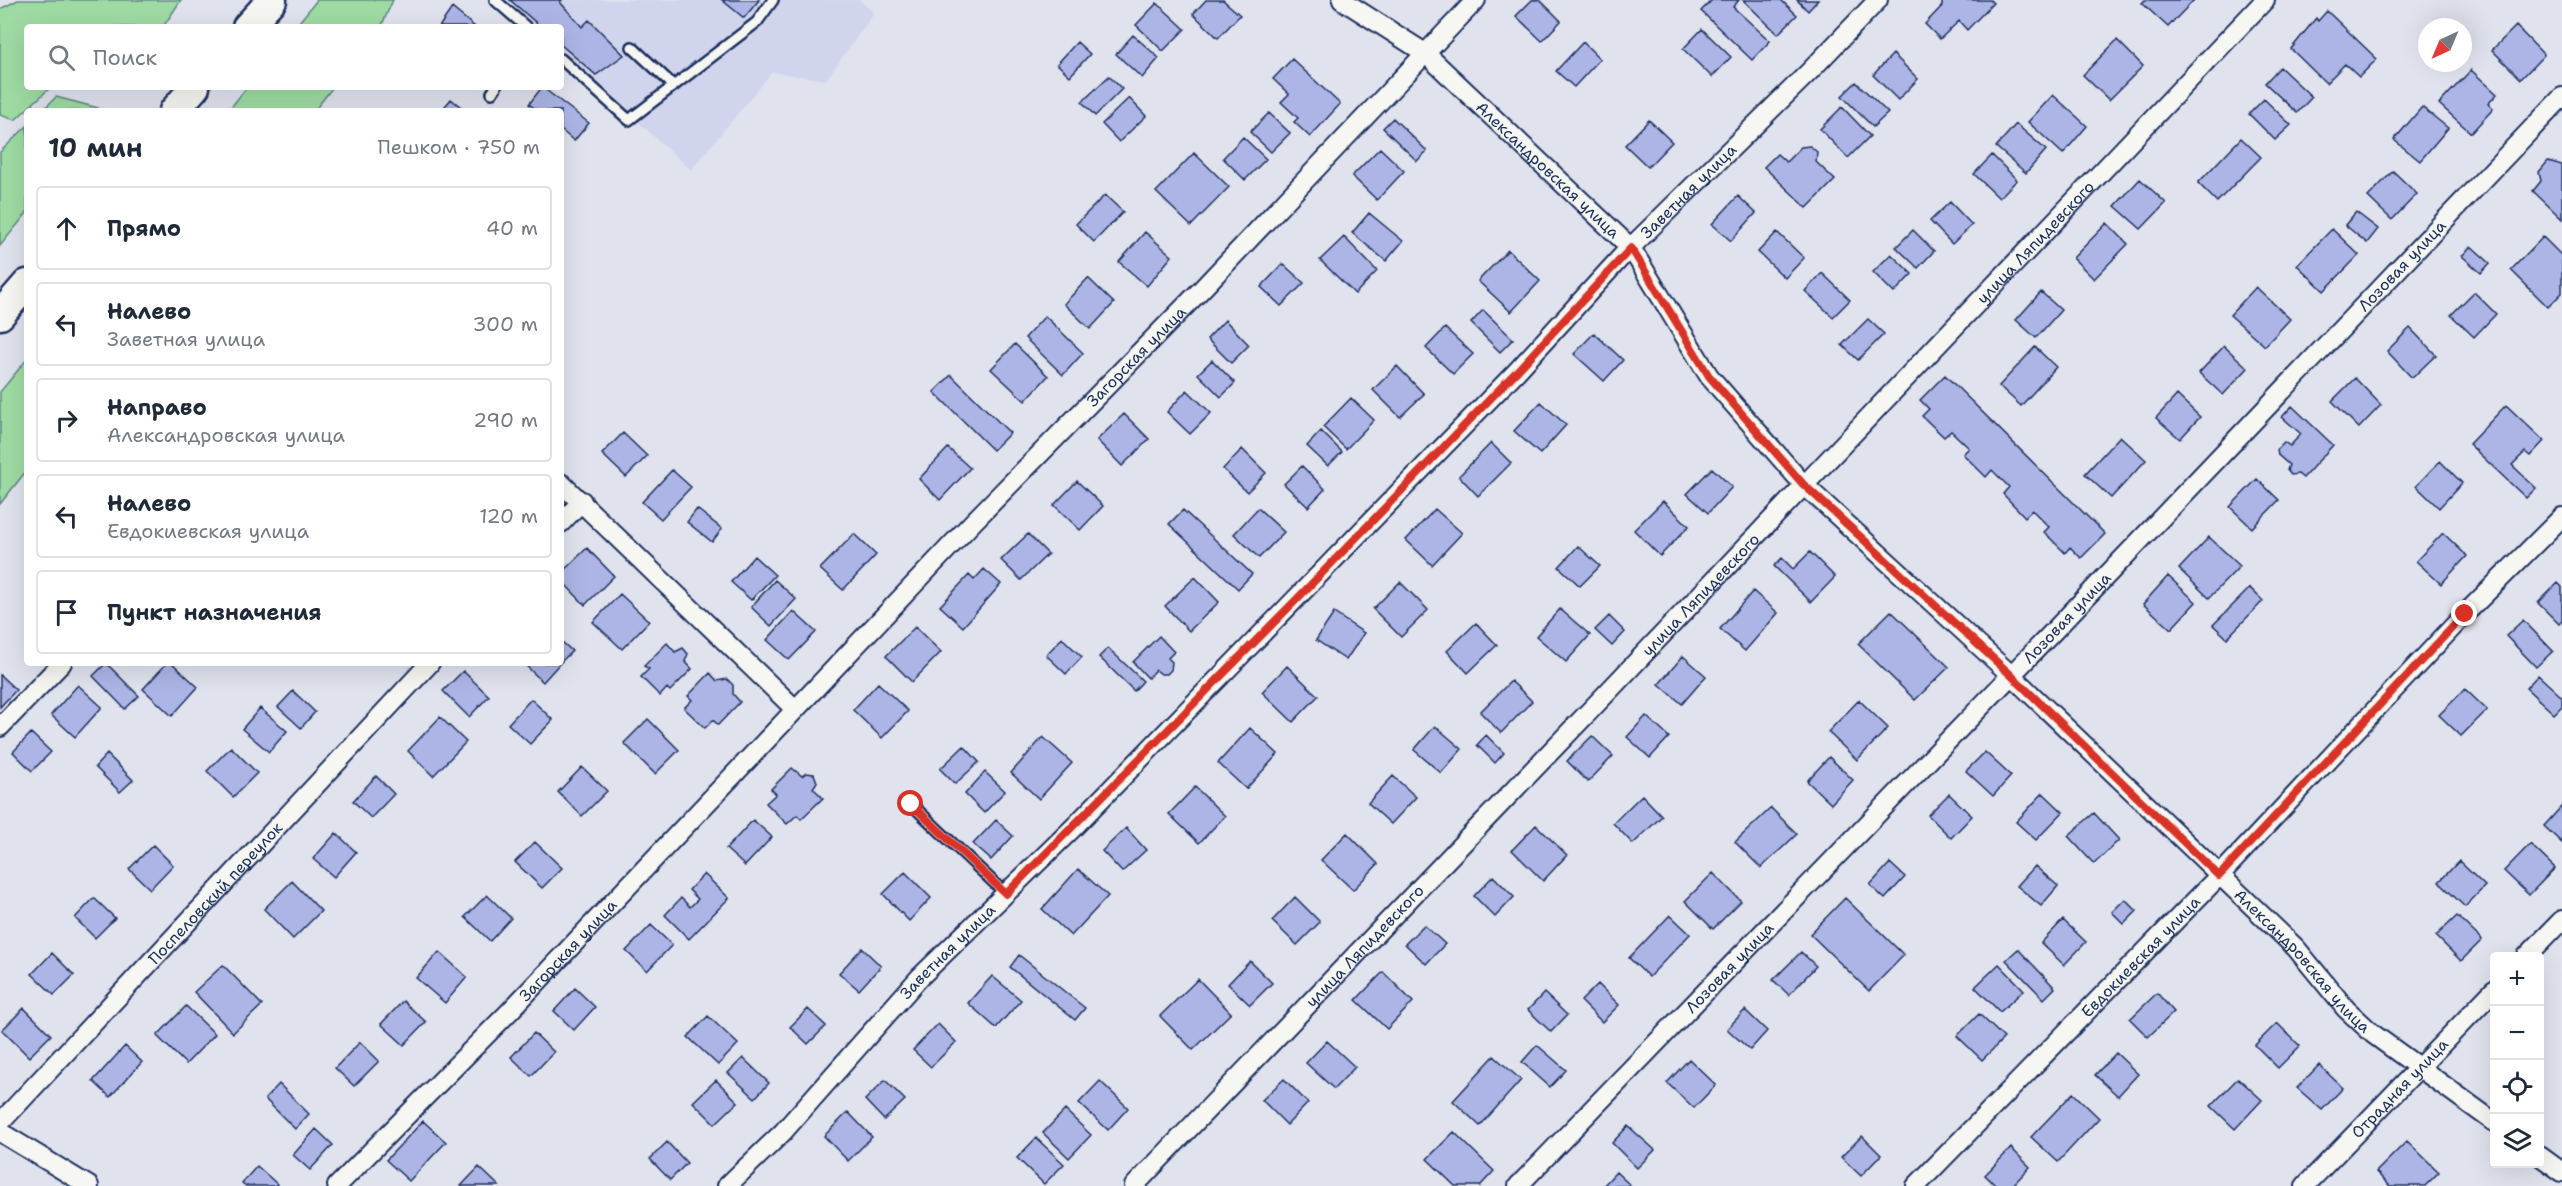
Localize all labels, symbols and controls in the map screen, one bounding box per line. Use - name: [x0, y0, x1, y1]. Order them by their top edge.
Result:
- north arrow: [2418, 18, 2472, 72]
- search box: [24, 24, 564, 90]
- icon: search: [45, 41, 78, 74]
- text: Поиск: [93, 43, 157, 72]
- street label: Александровская улица: [1471, 97, 1624, 243]
- text: 10 мин: [48, 130, 142, 165]
- text: Пешком · 750 m: [378, 134, 540, 160]
- street label: Заветная улица: [1636, 139, 1741, 243]
- street label: улица Ляпидевского: [1972, 176, 2099, 308]
- icon: ahead: [50, 212, 83, 245]
- text: Прямо: [107, 214, 181, 243]
- text: 40 m: [486, 215, 538, 241]
- street label: Лозовая улица: [2353, 216, 2451, 316]
- text: Налево: [107, 297, 191, 326]
- street label: Загорская улица: [1082, 302, 1191, 411]
- icon: left: [50, 308, 83, 341]
- text: 300 m: [472, 311, 538, 337]
- text: Заветная улица: [107, 326, 265, 352]
- text: Направо: [107, 393, 207, 422]
- icon: right: [50, 404, 83, 437]
- text: 290 m: [473, 407, 538, 433]
- text: Александровская улица: [107, 422, 345, 448]
- text: Налево: [107, 489, 191, 518]
- icon: left: [50, 500, 83, 533]
- text: 120 m: [479, 503, 538, 529]
- text: Евдокиевская улица: [107, 518, 309, 544]
- street label: улица Ляпидевского: [1637, 529, 1764, 661]
- street label: Лозовая улица: [2018, 568, 2116, 668]
- icon: arrive: [50, 596, 83, 629]
- text: Пункт назначения: [107, 598, 321, 627]
- route end: [2451, 600, 2477, 626]
- route start: [897, 790, 923, 816]
- street label: Поспеловский переулок: [144, 817, 288, 969]
- street label: улица Ляпидевского: [1301, 880, 1429, 1012]
- street label: Александровская улица: [2230, 884, 2375, 1038]
- street label: Евдокиевская улица: [2077, 892, 2205, 1022]
- street label: Загорская улица: [515, 895, 621, 1006]
- street label: Заветная улица: [895, 900, 1000, 1004]
- street label: Лозовая улица: [1681, 918, 1778, 1018]
- map controls: [2490, 952, 2544, 1168]
- button: +: [2490, 952, 2544, 1006]
- button: −: [2490, 1006, 2544, 1060]
- street label: Отрадная улица: [2347, 1034, 2453, 1143]
- button: locate: [2490, 1060, 2544, 1114]
- button: layers: [2490, 1114, 2544, 1168]

